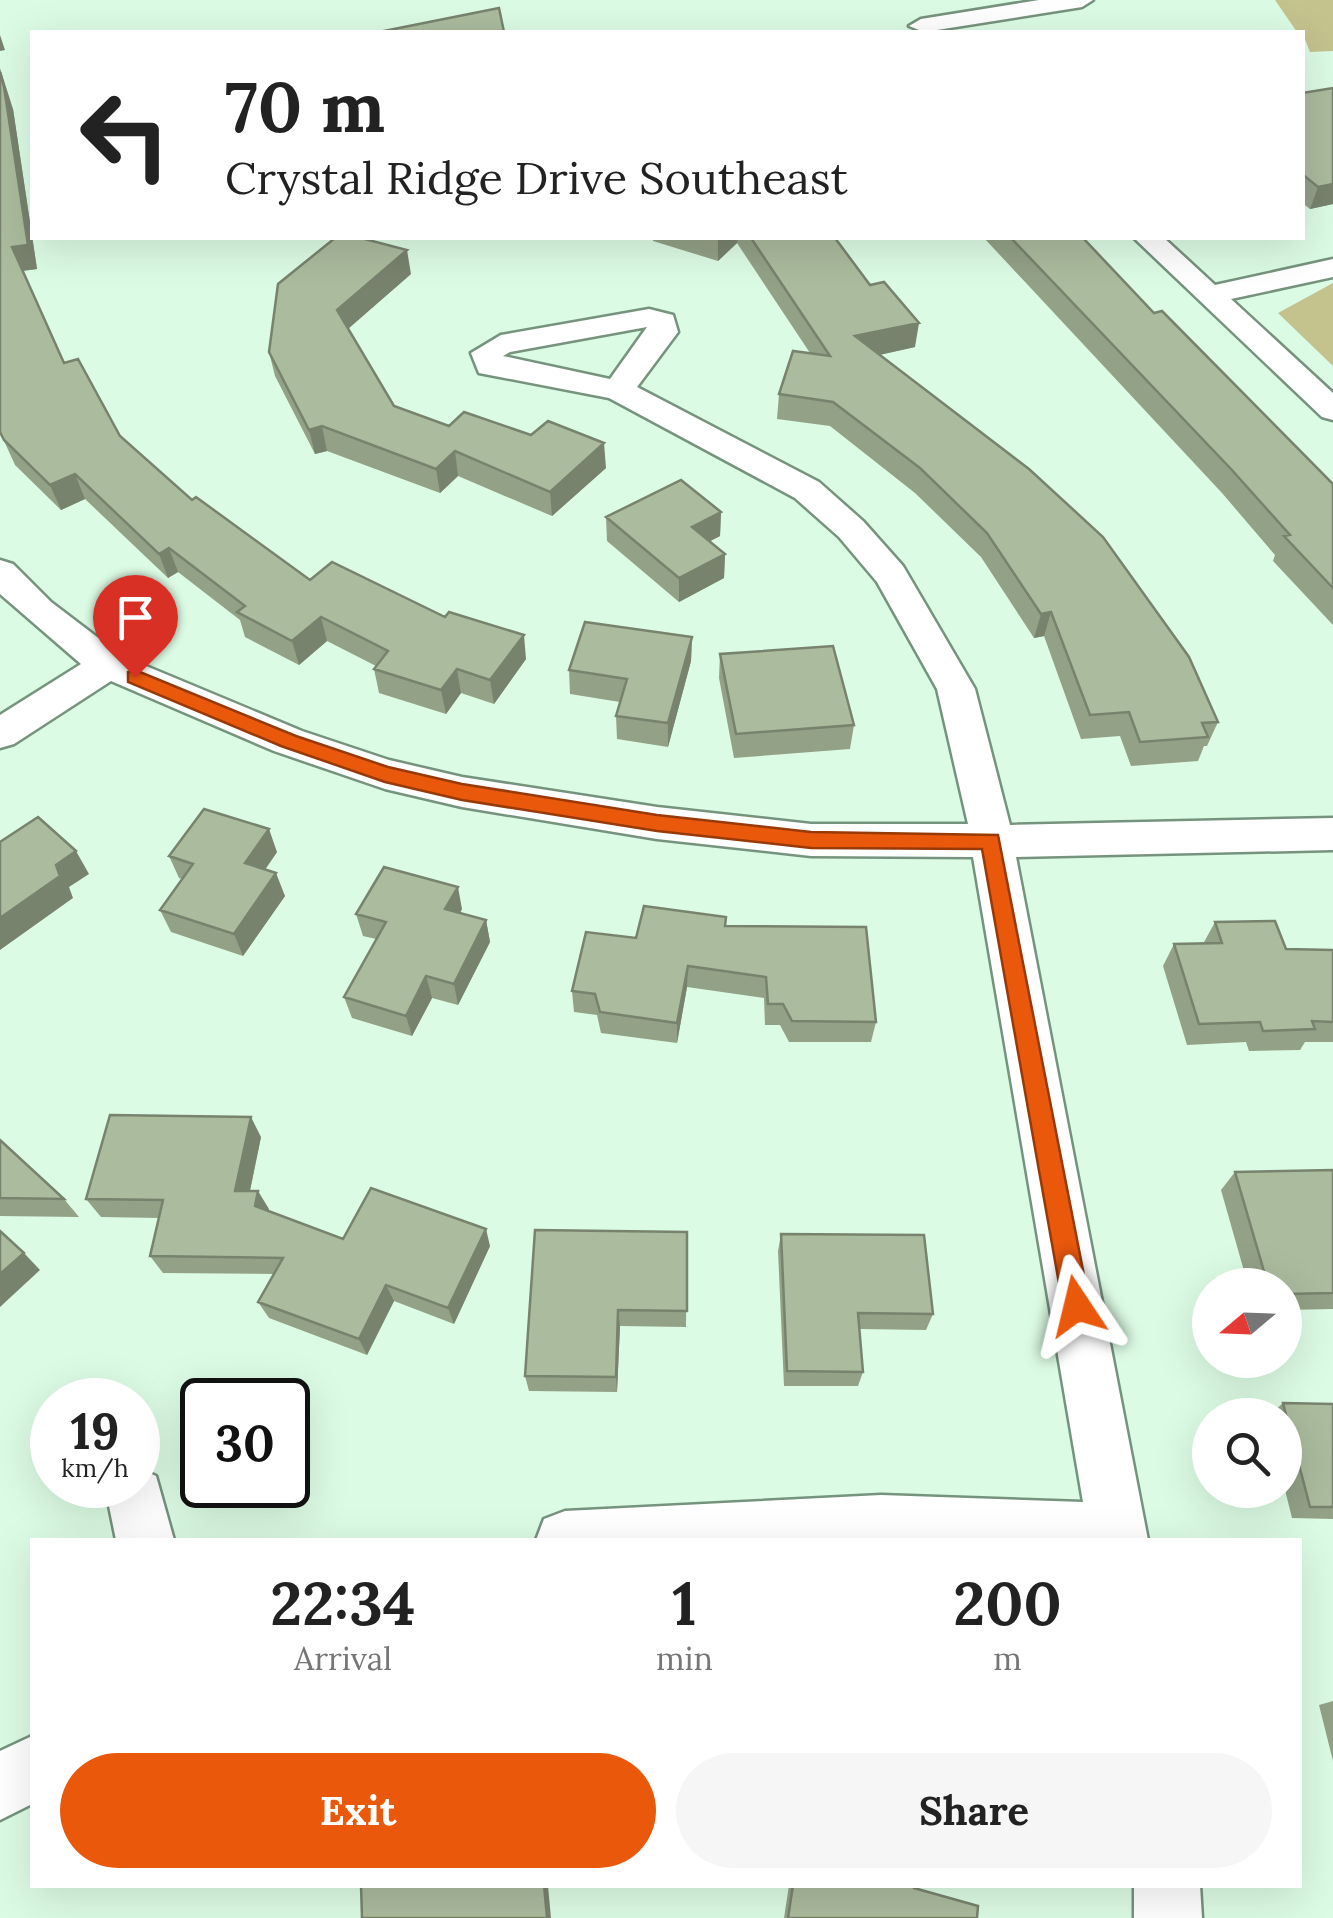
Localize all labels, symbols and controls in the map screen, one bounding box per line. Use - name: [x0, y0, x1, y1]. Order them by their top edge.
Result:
- text: 70 m: [225, 62, 385, 151]
- icon: left: [60, 70, 190, 200]
- text: Crystal Ridge Drive Southeast: [225, 149, 848, 206]
- pin: [93, 575, 178, 678]
- icon: arrive: [108, 590, 163, 645]
- position arrow: [1025, 1254, 1129, 1358]
- north arrow: [1192, 1268, 1302, 1378]
- map controls: [1192, 1268, 1302, 1508]
- speed limit sign: 30: [180, 1378, 310, 1508]
- button: search: [1192, 1398, 1302, 1508]
- text: 19: [70, 1399, 120, 1463]
- text: km/h: [61, 1452, 129, 1484]
- text: 22:34: [270, 1565, 416, 1641]
- text: 1: [672, 1565, 697, 1641]
- text: 200: [953, 1565, 1062, 1641]
- text: Arrival: [294, 1638, 392, 1679]
- text: min: [656, 1638, 713, 1679]
- text: m: [993, 1638, 1022, 1679]
- button: Exit: [60, 1753, 656, 1868]
- button: Share: [676, 1753, 1272, 1868]

